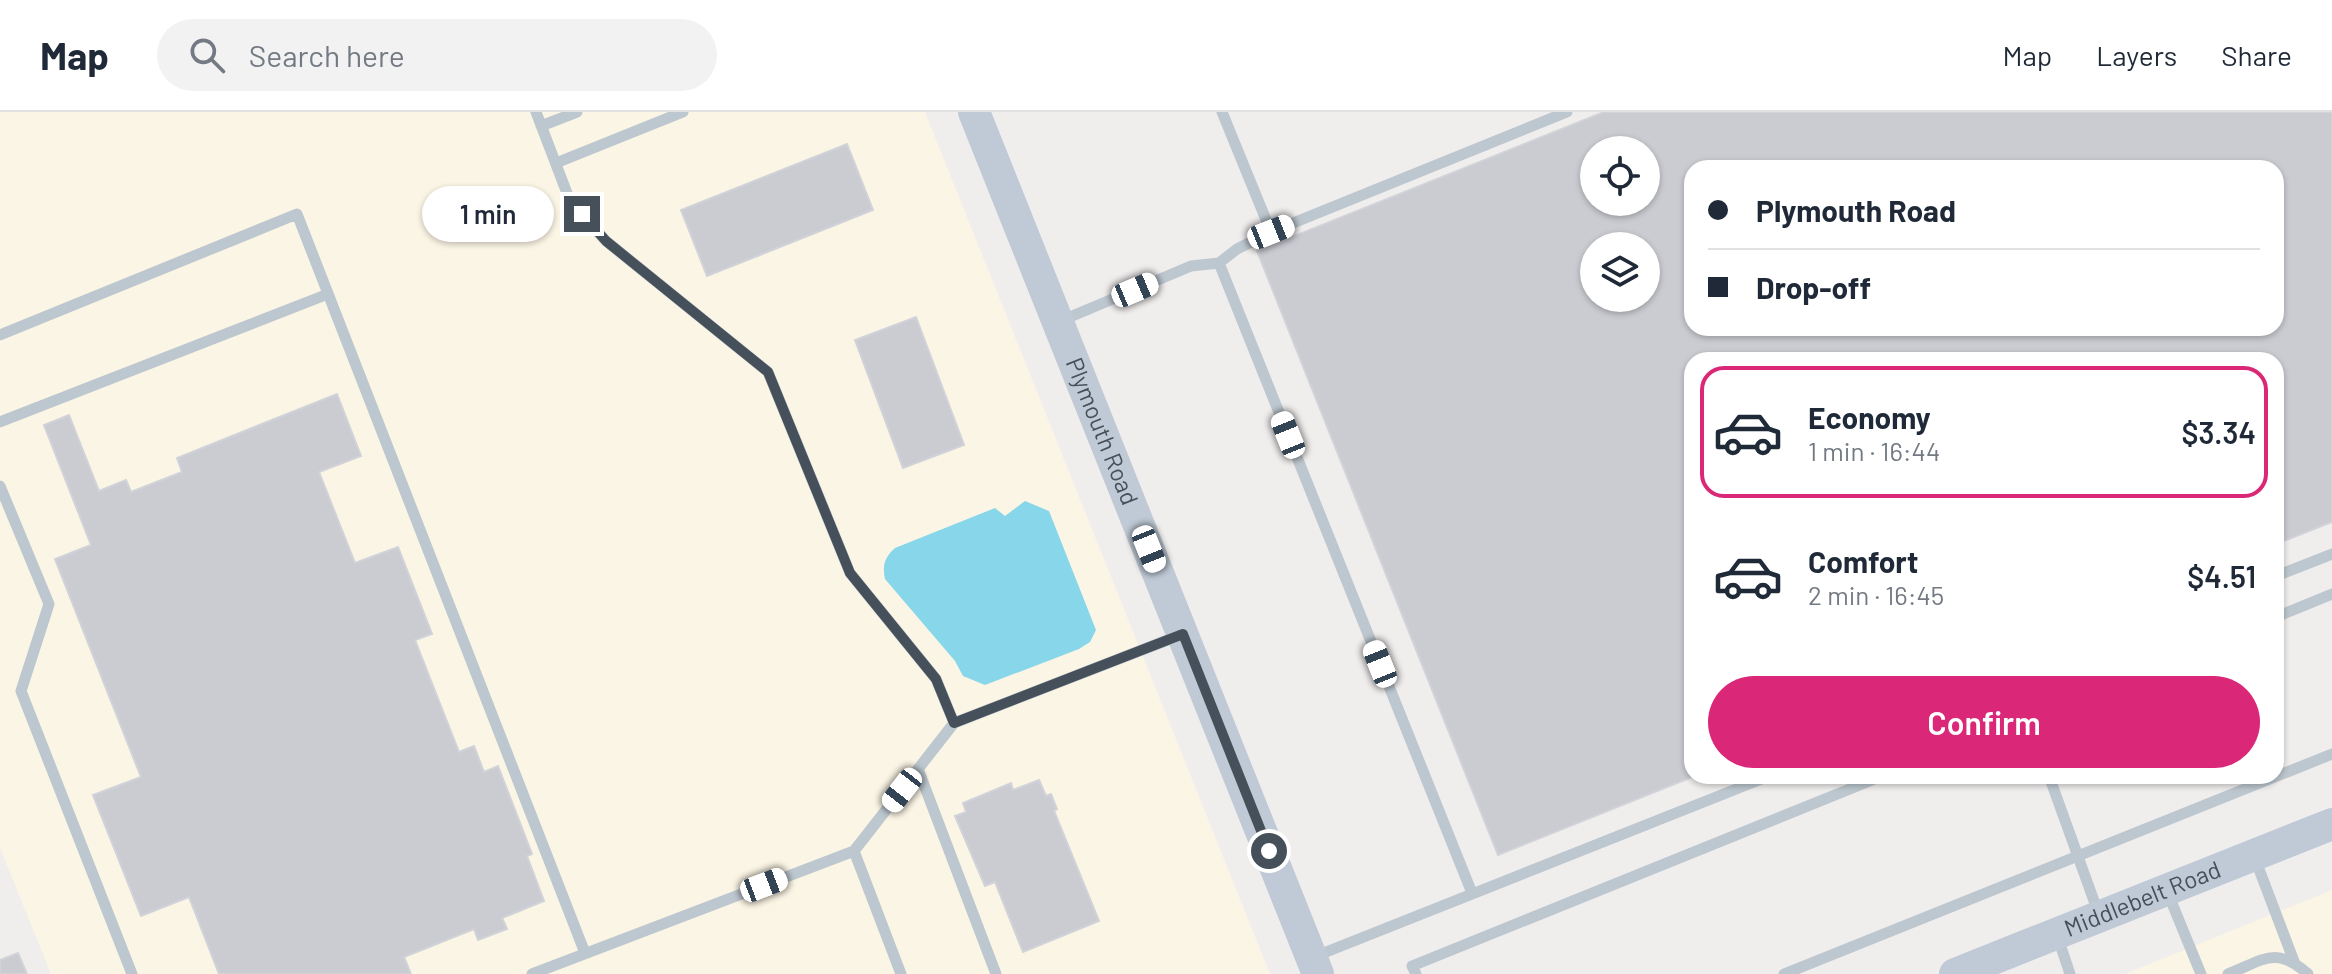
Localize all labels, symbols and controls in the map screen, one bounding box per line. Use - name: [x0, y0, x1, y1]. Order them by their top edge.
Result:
- search box: [157, 19, 717, 91]
- text: Map: [40, 32, 109, 78]
- icon: search: [185, 33, 229, 77]
- text: Search here: [249, 37, 405, 73]
- text: Map: [2002, 38, 2052, 72]
- text: Layers: [2096, 38, 2177, 72]
- text: Share: [2221, 38, 2292, 72]
- map controls: [1580, 136, 1660, 312]
- button: locate: [1580, 136, 1660, 216]
- callout: 1 min: [422, 186, 554, 242]
- text: Plymouth Road: [1756, 192, 1956, 228]
- route end: [564, 196, 600, 232]
- text: 1 min: [460, 198, 516, 229]
- car: [1244, 212, 1298, 252]
- button: layers: [1580, 232, 1660, 312]
- text: Drop-off: [1756, 269, 1871, 305]
- car: [1108, 270, 1162, 310]
- street label: Plymouth Road: [1061, 353, 1145, 509]
- icon: car: [1712, 396, 1784, 468]
- text: Economy: [1808, 399, 1931, 435]
- car: [1268, 408, 1308, 462]
- text: $3.34: [2181, 414, 2256, 450]
- text: 1 min · 16:44: [1808, 435, 1940, 466]
- car: [1129, 522, 1169, 576]
- icon: car: [1712, 540, 1784, 612]
- text: Comfort: [1808, 543, 1918, 579]
- text: $4.51: [2187, 558, 2256, 594]
- text: 2 min · 16:45: [1808, 579, 1944, 610]
- car: [1360, 637, 1400, 691]
- button: Confirm: [1708, 676, 2260, 768]
- car: [878, 764, 926, 816]
- route start: [1251, 833, 1287, 869]
- street label: Middlebelt Road: [2060, 854, 2225, 942]
- car: [737, 865, 791, 905]

